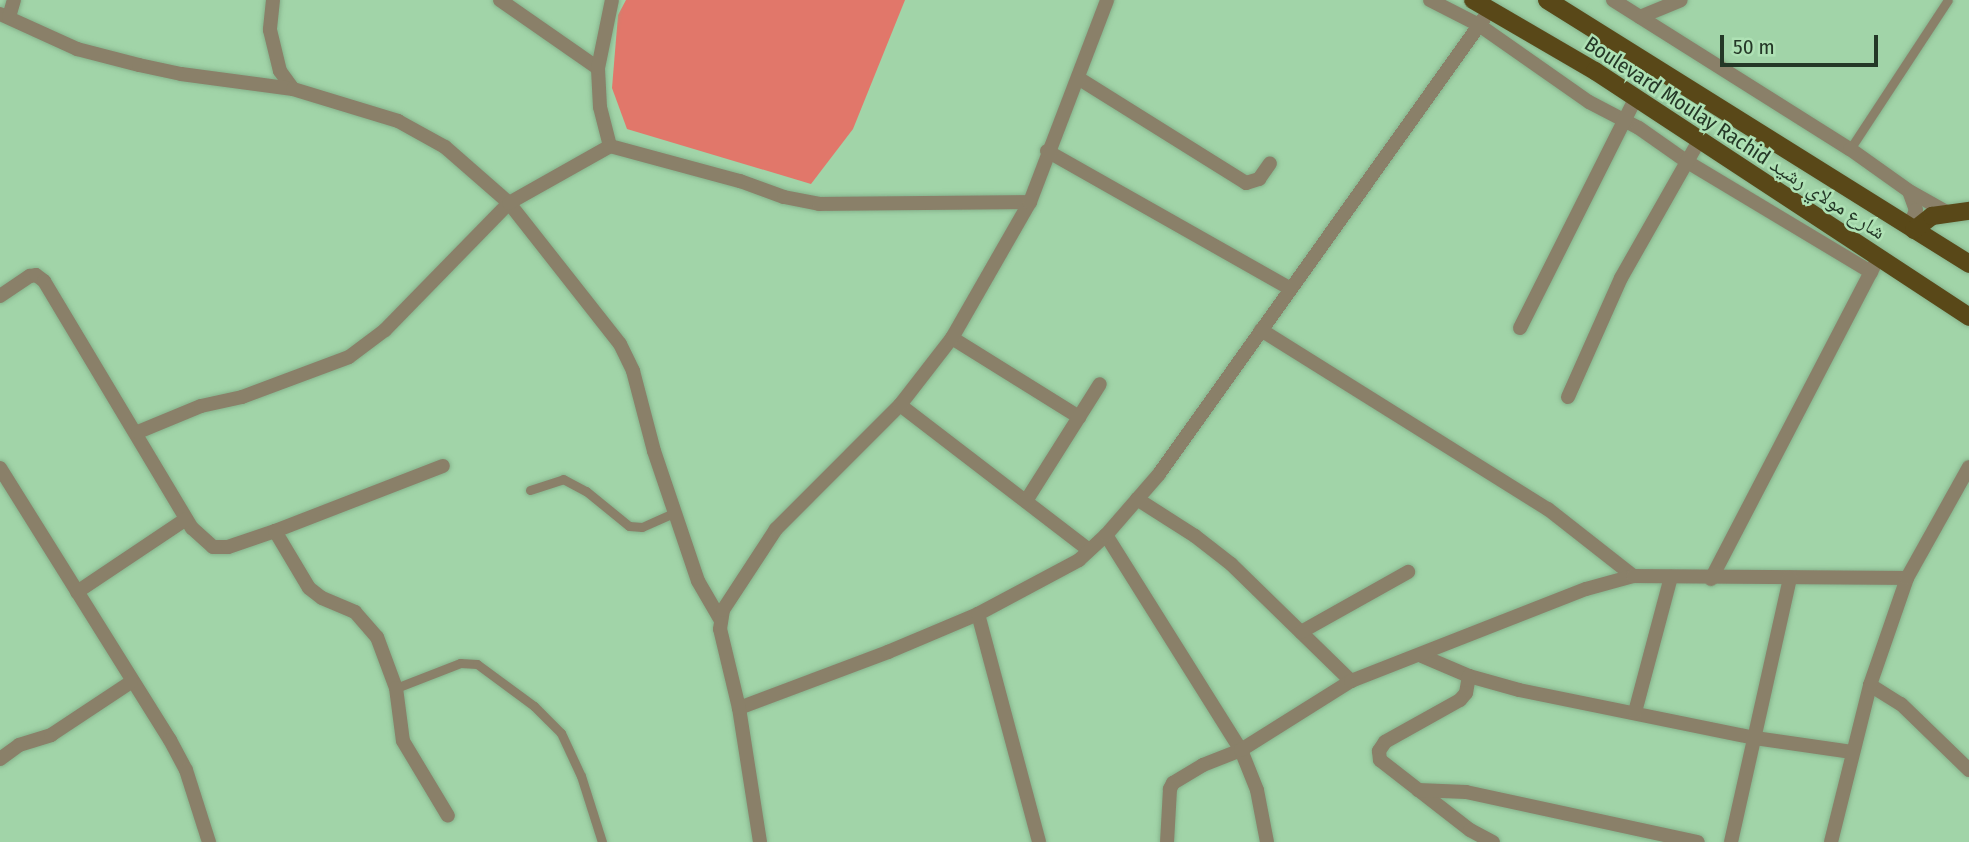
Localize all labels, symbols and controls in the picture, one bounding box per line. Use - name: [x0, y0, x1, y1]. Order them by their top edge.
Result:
- scale bar: [1724, 21, 1882, 65]
- street label: Boulevard Moulay Rachid شارع مولاي رشيد: [1580, 31, 1890, 245]
- text: 50 m: [1733, 34, 1775, 60]

